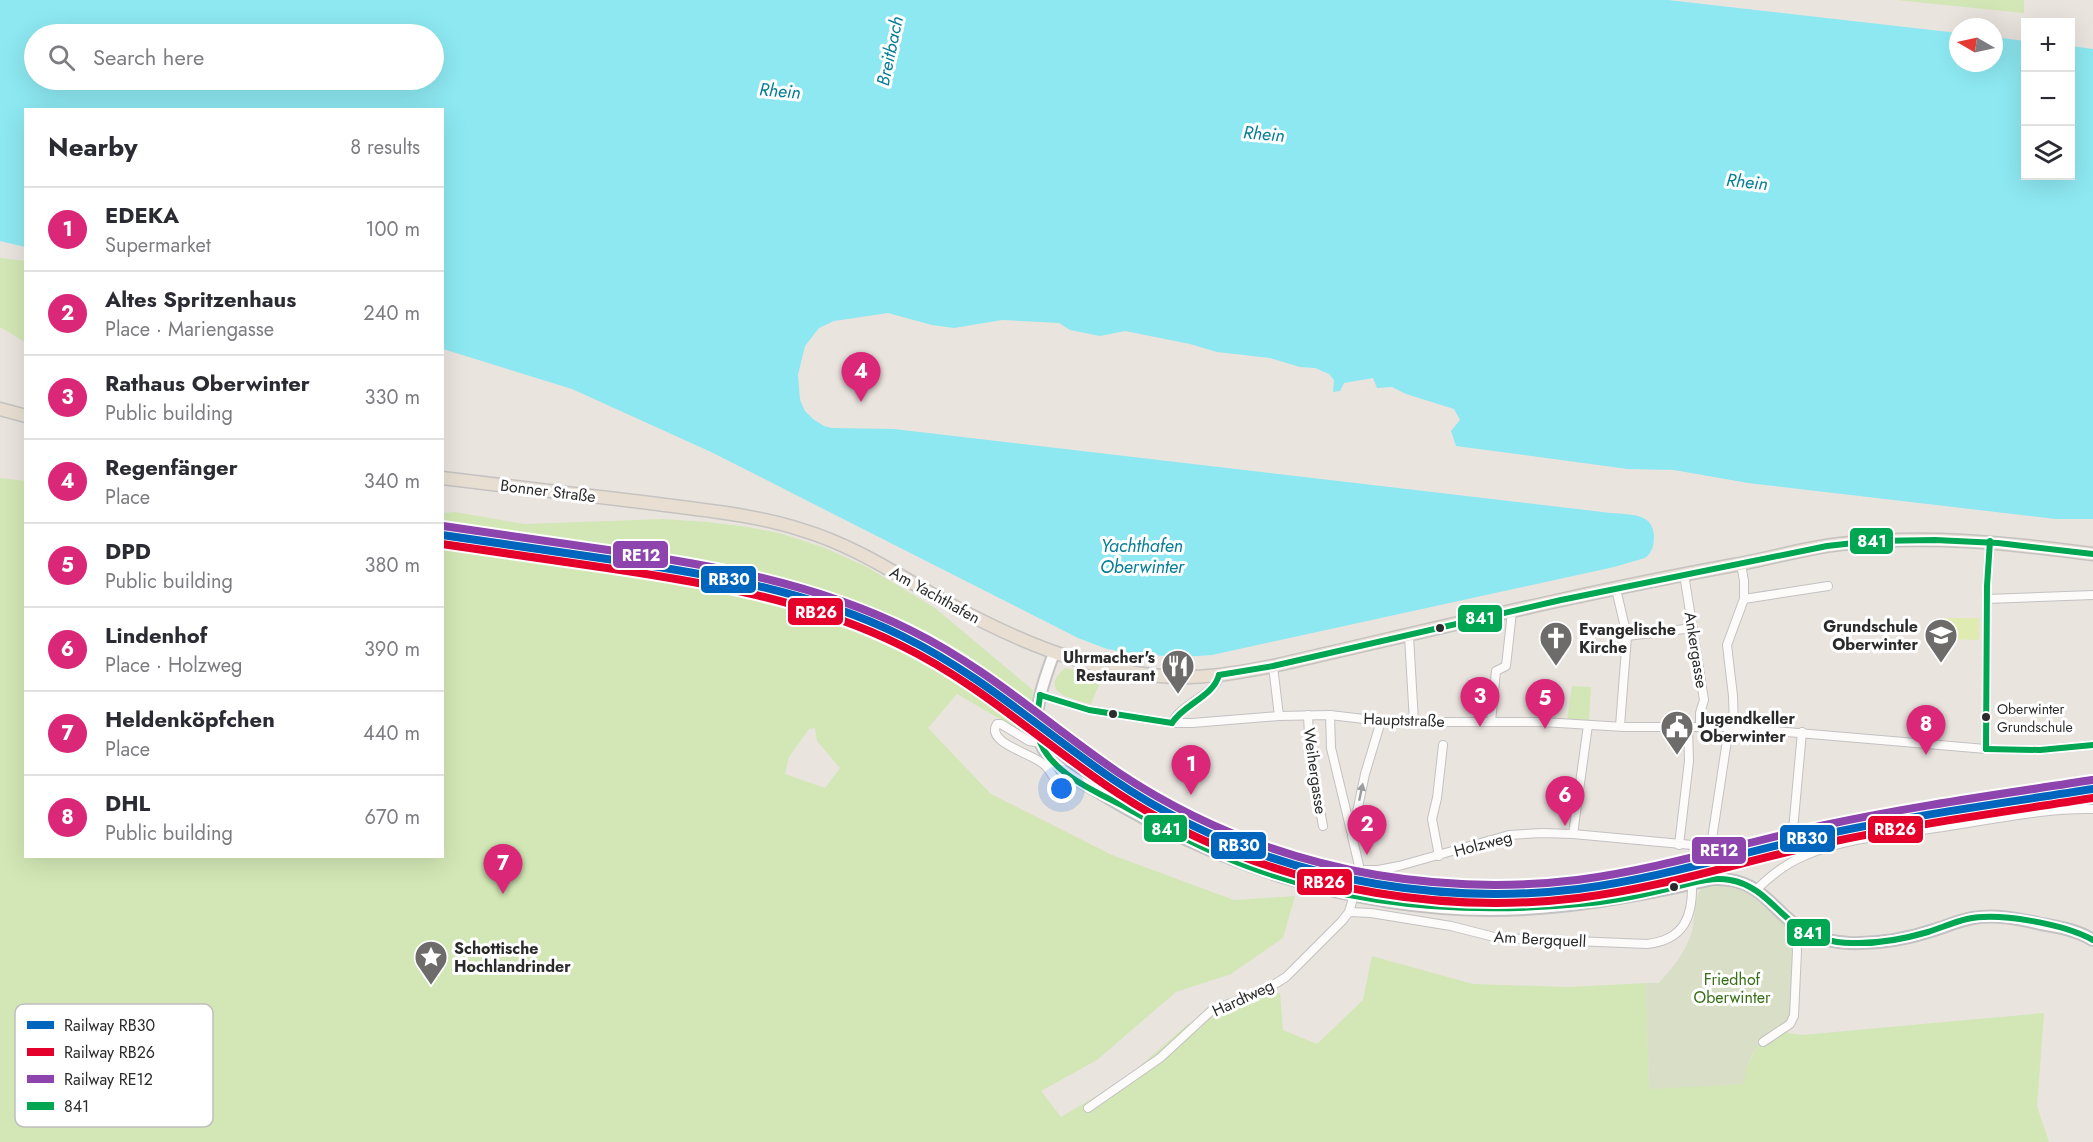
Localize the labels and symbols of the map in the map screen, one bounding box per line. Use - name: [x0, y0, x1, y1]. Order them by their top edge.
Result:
- water label: Breitbach: [870, 14, 910, 88]
- north arrow: [1949, 18, 2003, 72]
- water label: Rhein: [758, 76, 802, 106]
- water label: Rhein: [1242, 119, 1286, 149]
- water label: Rhein: [1725, 167, 1769, 197]
- pin: 4: [842, 352, 880, 402]
- street label: Bonner Straße: [499, 474, 597, 508]
- line badge: 841: [1849, 527, 1894, 555]
- text: 841: [1857, 530, 1887, 553]
- water label: Yachthafen Oberwinter: [1100, 533, 1185, 580]
- line badge: RE12: [612, 540, 669, 569]
- text: RE12: [622, 544, 660, 567]
- street label: Am Yachthafen: [886, 561, 984, 629]
- line badge: RB30: [700, 565, 757, 594]
- text: RB30: [708, 568, 750, 591]
- line badge: RB26: [787, 597, 844, 626]
- text: RB26: [795, 601, 837, 624]
- line badge: 841: [1457, 604, 1503, 633]
- text: 841: [1465, 607, 1495, 630]
- street label: Ankergasse: [1679, 610, 1713, 690]
- place label: Grundschule Oberwinter: [1823, 615, 1918, 656]
- school or university icon: Grundschule Oberwinter: [1923, 617, 1959, 664]
- place label: Evangelische Kirche: [1579, 618, 1676, 659]
- church icon: Evangelische Kirche: [1538, 620, 1574, 667]
- unlabelled marker: [1434, 622, 1446, 634]
- place label: Uhrmacher's Restaurant: [1063, 646, 1156, 687]
- restaurant icon: Uhrmacher's Restaurant: [1160, 648, 1196, 695]
- pin: 3: [1460, 678, 1500, 727]
- pin: 5: [1526, 680, 1564, 729]
- place label: Oberwinter Grundschule: [1997, 699, 2073, 737]
- pin: 8: [1906, 706, 1946, 755]
- street label: Hauptstraße: [1363, 707, 1445, 733]
- place label: Jugendkeller Oberwinter: [1697, 707, 1795, 748]
- unlabelled marker: [1107, 708, 1119, 720]
- public building icon: Jugendkeller Oberwinter: [1659, 709, 1695, 756]
- marker: Oberwinter Grundschule: [1980, 711, 1992, 723]
- street label: Weihergasse: [1298, 726, 1332, 816]
- pin: 1: [1172, 746, 1210, 795]
- your location: [1047, 774, 1076, 803]
- pin: 6: [1546, 776, 1584, 826]
- one-way arrow: [1357, 782, 1366, 801]
- pin: 2: [1348, 806, 1386, 855]
- line badge: 841: [1143, 814, 1188, 843]
- line badge: RB26: [1867, 815, 1924, 844]
- text: 841: [1151, 818, 1181, 841]
- text: RB26: [1874, 818, 1916, 841]
- line badge: RB30: [1779, 824, 1836, 853]
- street label: Holzweg: [1451, 825, 1515, 863]
- text: RB30: [1786, 827, 1828, 850]
- line badge: RB30: [1210, 831, 1267, 860]
- text: RB30: [1218, 834, 1260, 857]
- line badge: RE12: [1691, 836, 1747, 865]
- text: RE12: [1700, 839, 1738, 862]
- pin: 7: [484, 844, 522, 894]
- line badge: RB26: [1296, 868, 1353, 896]
- text: RB26: [1303, 871, 1345, 894]
- unlabelled marker: [1668, 881, 1680, 893]
- line badge: 841: [1786, 918, 1831, 947]
- text: 841: [1793, 922, 1823, 945]
- street label: Am Bergquell: [1493, 925, 1587, 953]
- place label: Schottische Hochlandrinder: [454, 937, 571, 978]
- place icon: Schottische Hochlandrinder: [413, 939, 449, 986]
- park label: Friedhof Oberwinter: [1694, 968, 1771, 1009]
- street label: Hardtweg: [1208, 974, 1278, 1022]
- legend: [15, 1004, 213, 1127]
- text: Railway RB30: [64, 1014, 155, 1037]
- text: Railway RB26: [64, 1041, 155, 1064]
- text: Railway RE12: [64, 1068, 153, 1091]
- text: 841: [64, 1095, 89, 1118]

